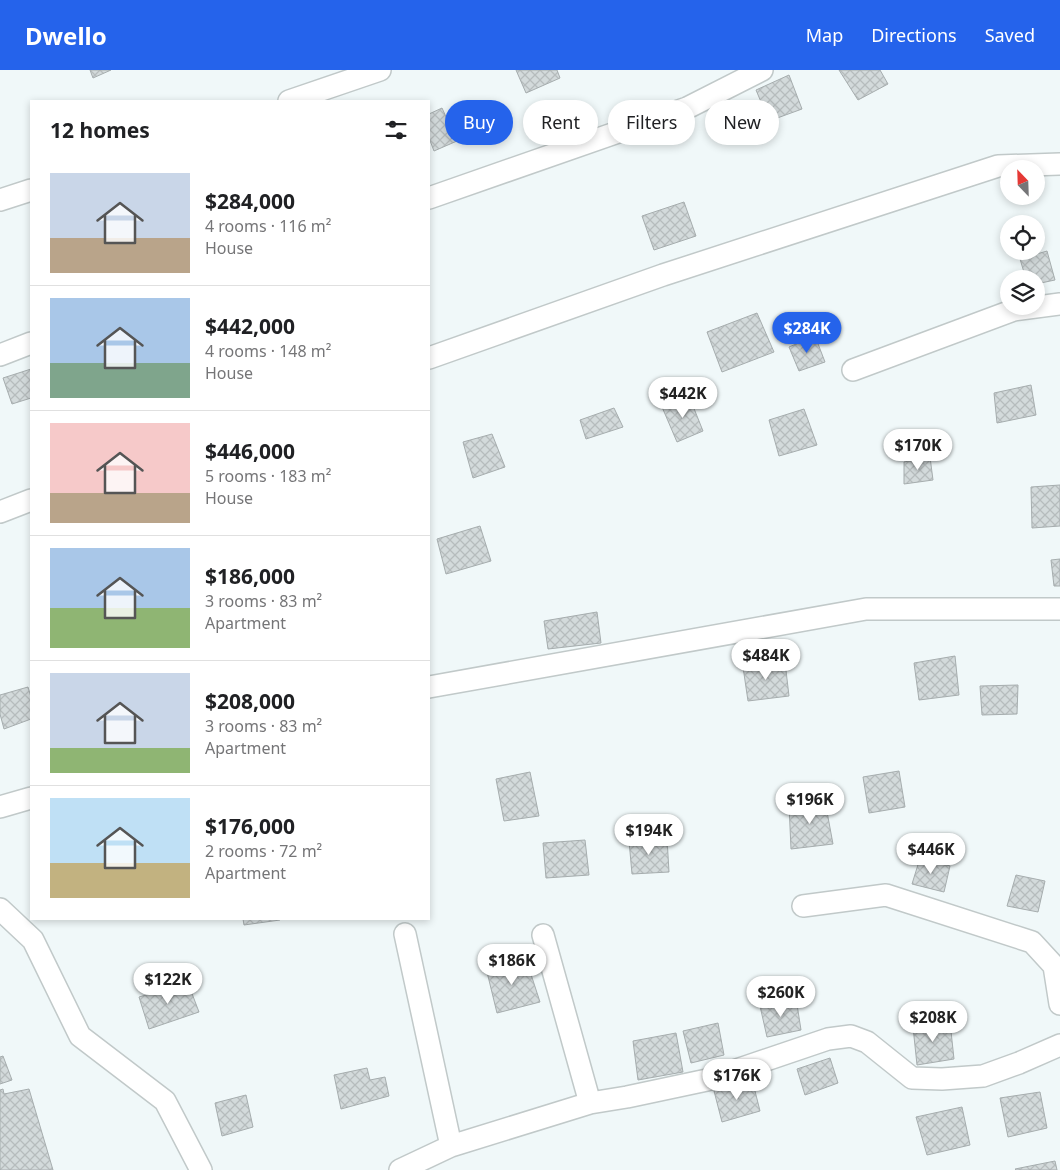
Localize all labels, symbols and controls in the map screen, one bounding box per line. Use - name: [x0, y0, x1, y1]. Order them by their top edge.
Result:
- text: Dwello: [25, 19, 107, 52]
- text: Map: [806, 23, 843, 47]
- text: Directions: [871, 23, 957, 47]
- text: Saved: [985, 23, 1035, 47]
- chip: Buy: [445, 100, 513, 145]
- chip: Rent: [523, 100, 598, 145]
- chip: Filters: [608, 100, 695, 145]
- chip: New: [705, 100, 779, 145]
- text: 12 homes: [50, 116, 150, 144]
- icon: filters: [382, 116, 410, 144]
- north arrow: [1000, 160, 1045, 205]
- map controls: [1000, 160, 1045, 315]
- text: $284,000: [205, 187, 295, 215]
- icon: home: [90, 193, 150, 253]
- text: 4 rooms · 116 m²: [205, 215, 331, 237]
- button: locate: [1000, 215, 1045, 260]
- text: House: [205, 237, 253, 259]
- button: layers: [1000, 270, 1045, 315]
- text: $442,000: [205, 312, 295, 340]
- pin: $284K: [772, 312, 842, 354]
- text: $284K: [783, 317, 831, 339]
- icon: home: [90, 318, 150, 378]
- text: 4 rooms · 148 m²: [205, 340, 331, 362]
- text: House: [205, 362, 253, 384]
- pin: $442K: [648, 376, 718, 419]
- text: $442K: [659, 382, 707, 404]
- pin: $170K: [883, 428, 953, 471]
- text: $170K: [894, 434, 942, 456]
- text: $446,000: [205, 437, 295, 465]
- icon: home: [90, 443, 150, 503]
- text: 5 rooms · 183 m²: [205, 465, 331, 487]
- text: House: [205, 487, 253, 509]
- text: $186,000: [205, 562, 295, 590]
- icon: home: [90, 568, 150, 628]
- text: 3 rooms · 83 m²: [205, 590, 322, 612]
- text: Apartment: [205, 612, 286, 634]
- pin: $484K: [731, 638, 801, 681]
- text: $484K: [742, 644, 790, 666]
- text: $208,000: [205, 687, 295, 715]
- icon: home: [90, 693, 150, 753]
- text: 3 rooms · 83 m²: [205, 715, 322, 737]
- text: Apartment: [205, 737, 286, 759]
- pin: $196K: [775, 782, 845, 825]
- text: $196K: [786, 788, 834, 810]
- text: $176,000: [205, 812, 295, 840]
- pin: $194K: [614, 814, 684, 856]
- icon: home: [90, 818, 150, 878]
- text: $194K: [625, 819, 673, 841]
- pin: $446K: [896, 832, 966, 875]
- text: $446K: [907, 838, 955, 860]
- text: 2 rooms · 72 m²: [205, 840, 322, 862]
- text: Apartment: [205, 862, 286, 884]
- pin: $186K: [477, 944, 547, 986]
- text: $186K: [488, 949, 536, 971]
- pin: $122K: [133, 962, 203, 1005]
- text: $122K: [144, 968, 192, 990]
- pin: $260K: [746, 976, 816, 1018]
- text: $260K: [757, 981, 805, 1003]
- pin: $208K: [898, 1000, 968, 1043]
- text: $208K: [909, 1006, 957, 1028]
- pin: $176K: [702, 1058, 772, 1101]
- text: $176K: [713, 1064, 761, 1086]

